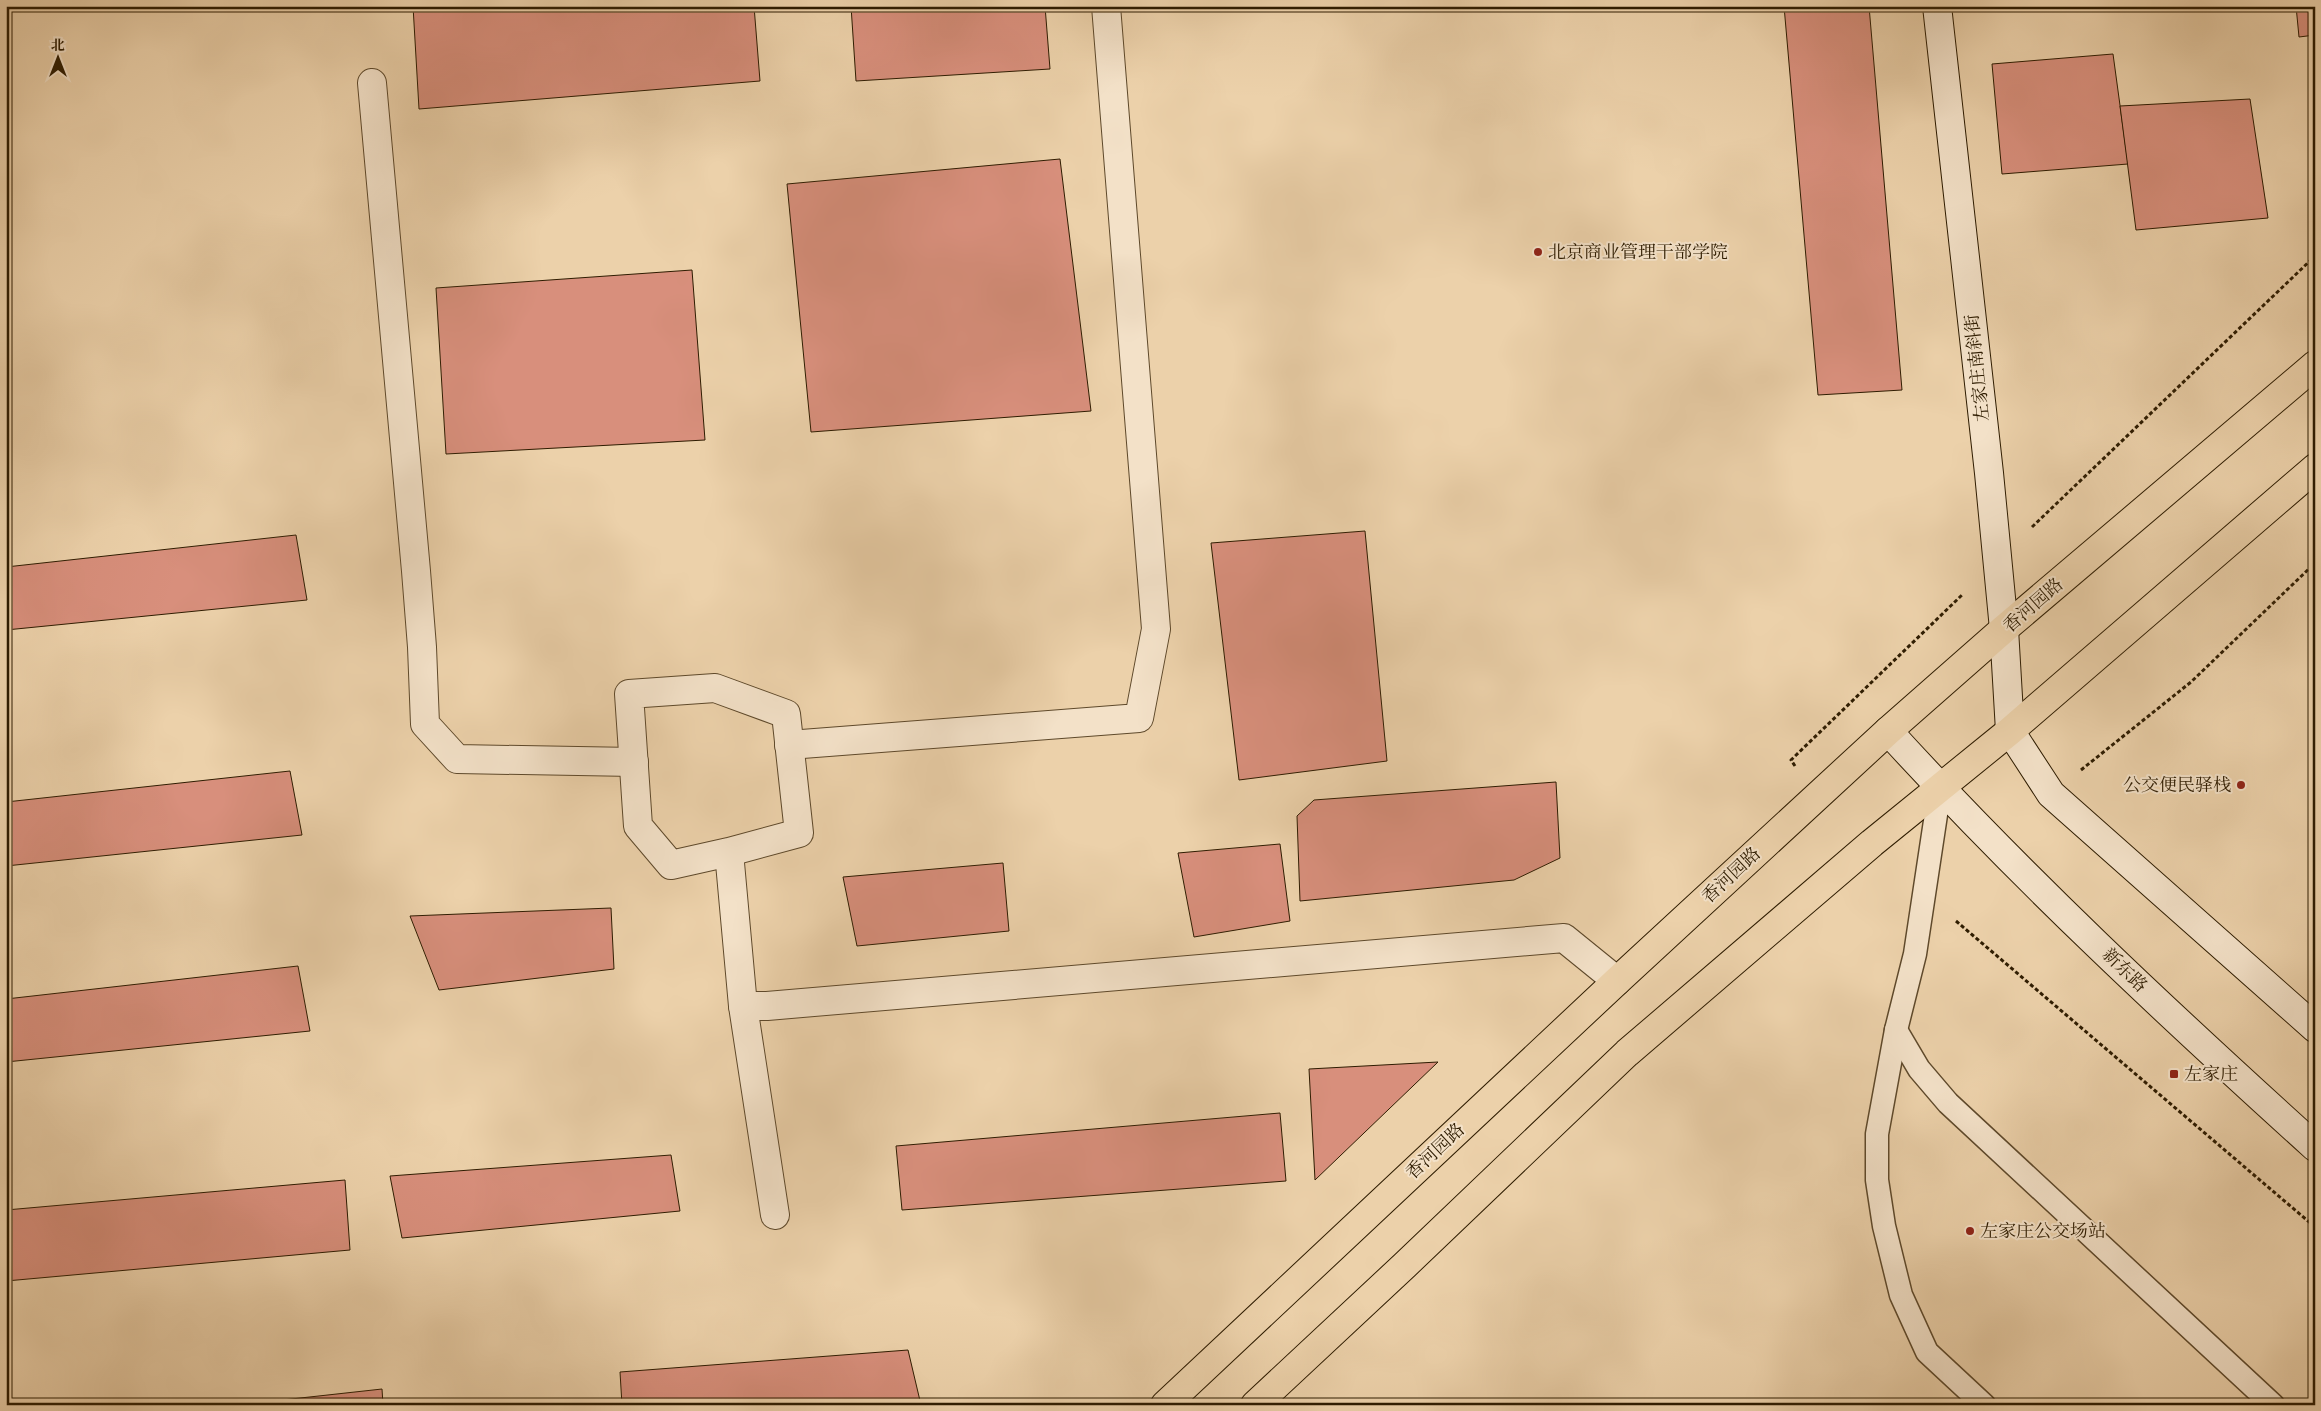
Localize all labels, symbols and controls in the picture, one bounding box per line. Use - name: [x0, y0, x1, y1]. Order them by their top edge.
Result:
- north arrow: [32, 32, 82, 82]
- text: 北: [51, 35, 65, 55]
- place label: 北京商业管理干部学院: [1548, 238, 1728, 265]
- marker: 北京商业管理干部学院: [1532, 246, 1544, 258]
- street label: 左家庄南斜街: [1957, 313, 1996, 423]
- street label: 香河园路: [1997, 571, 2069, 638]
- place label: 公交便民驿栈: [2123, 771, 2231, 798]
- marker: 公交便民驿栈: [2235, 779, 2247, 791]
- street label: 香河园路: [1695, 840, 1766, 909]
- street label: 新东路: [2097, 941, 2154, 998]
- place label: 左家庄: [2184, 1060, 2238, 1087]
- marker: 左家庄: [2168, 1068, 2180, 1080]
- street label: 香河园路: [1399, 1116, 1470, 1185]
- place label: 左家庄公交场站: [1980, 1217, 2106, 1244]
- marker: 左家庄公交场站: [1964, 1225, 1976, 1237]

